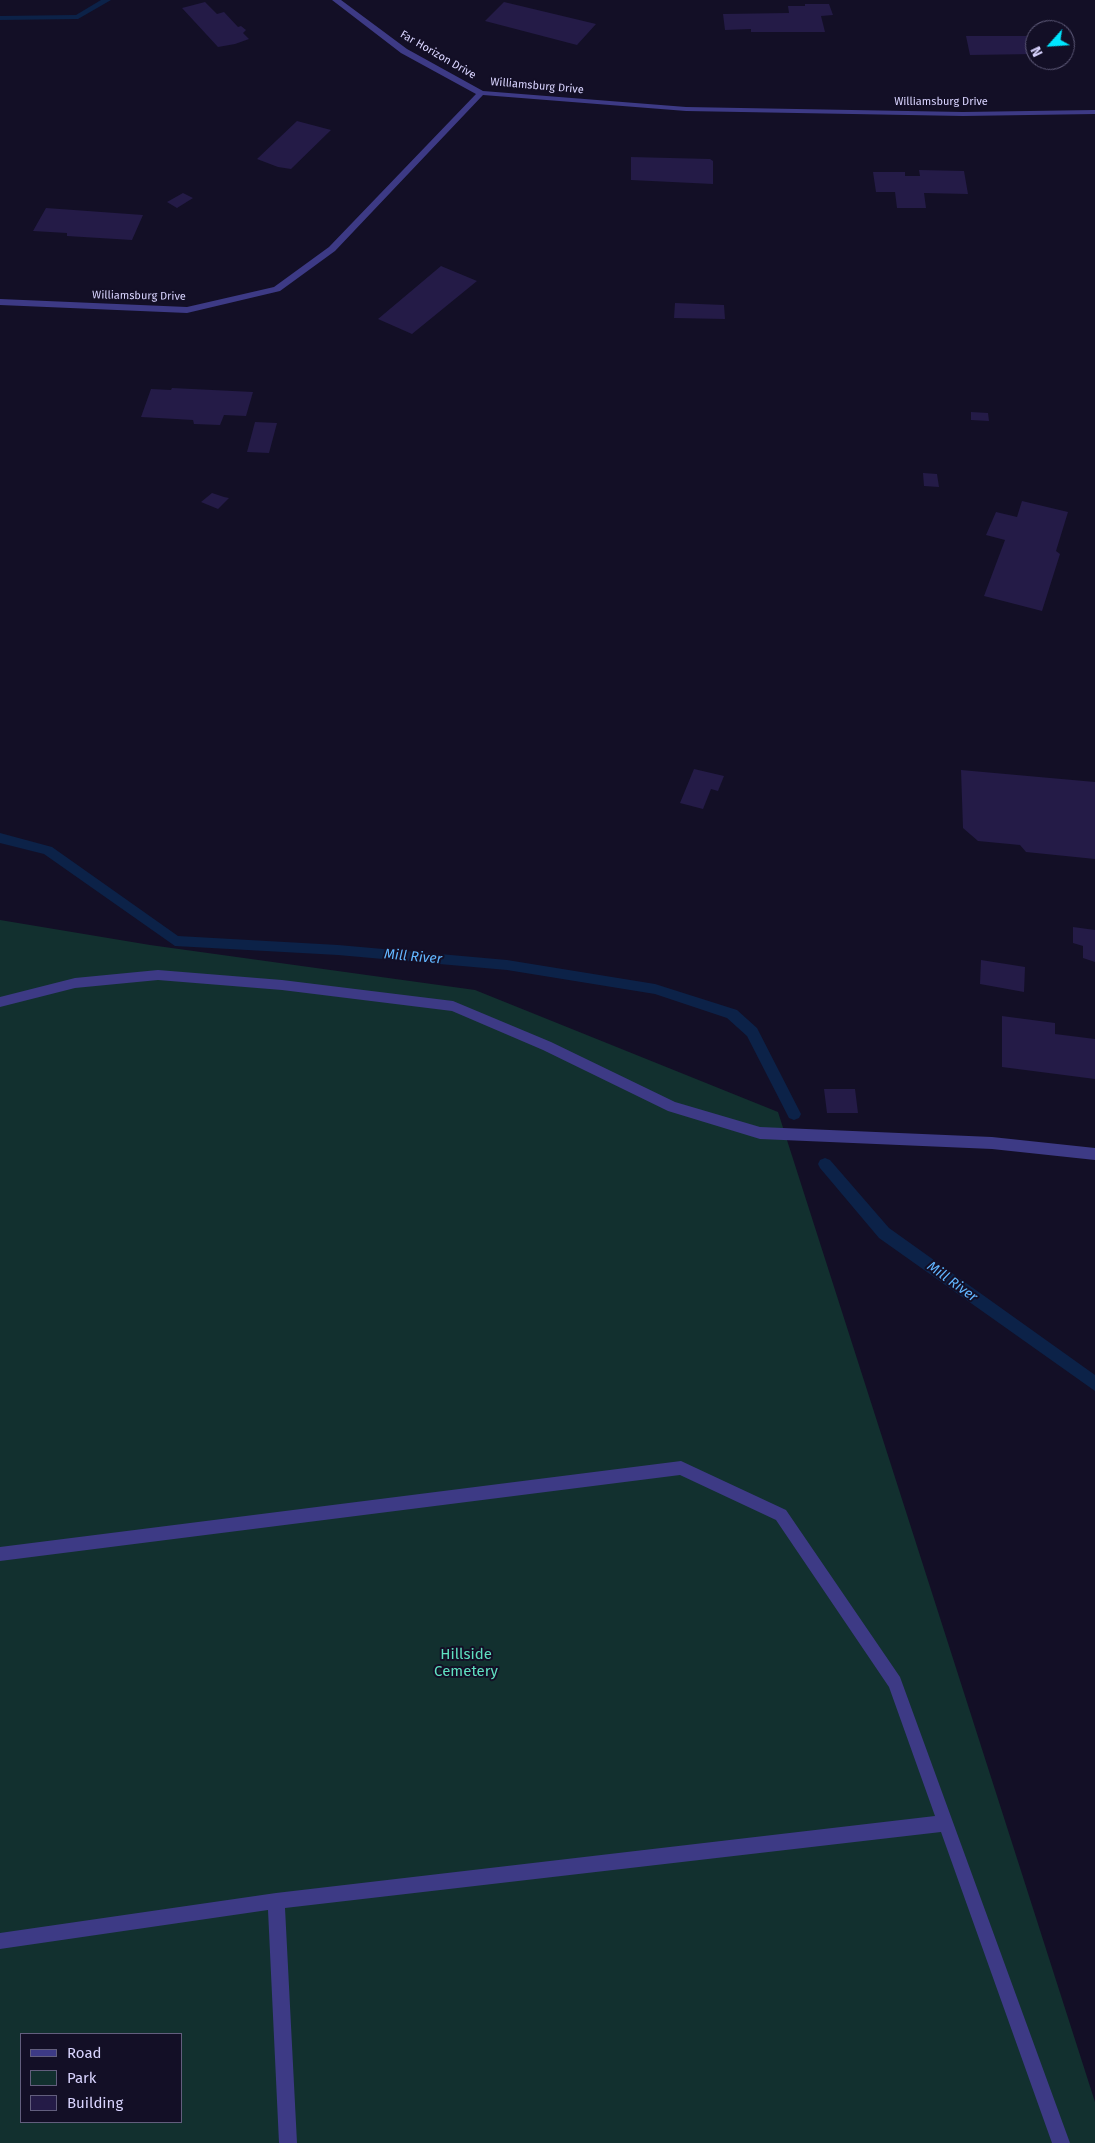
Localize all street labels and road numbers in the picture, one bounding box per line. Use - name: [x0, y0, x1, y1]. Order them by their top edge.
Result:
- street label: Far Horizon Drive: [398, 28, 478, 82]
- street label: Williamsburg Drive: [490, 75, 584, 97]
- street label: Williamsburg Drive: [894, 95, 988, 109]
- street label: Williamsburg Drive: [92, 289, 186, 303]

